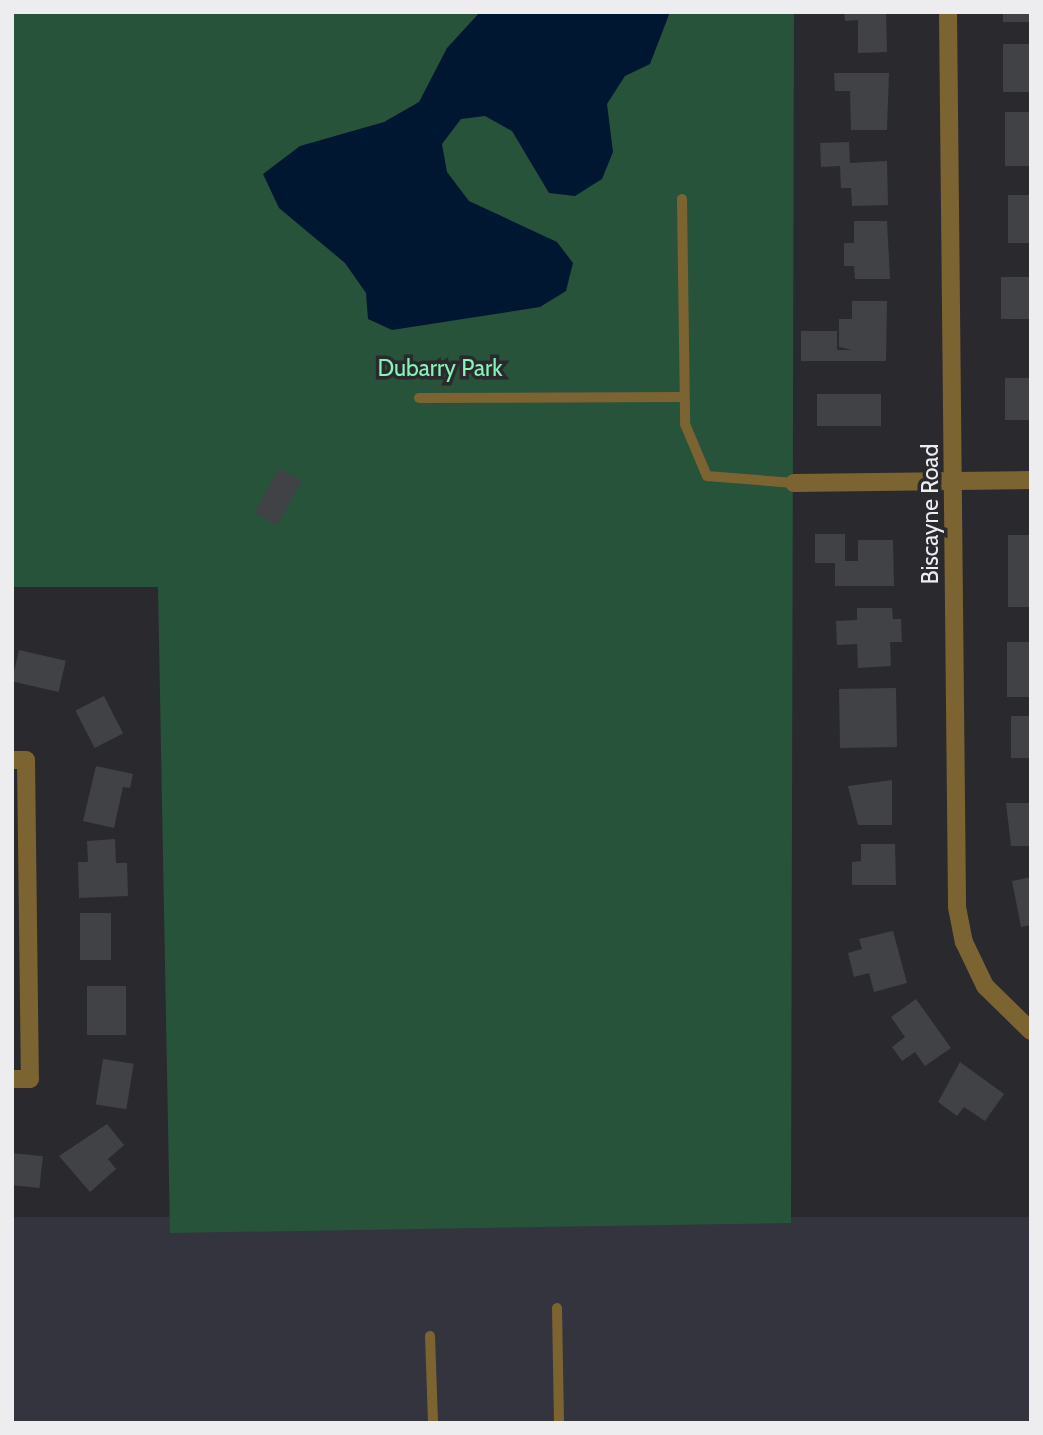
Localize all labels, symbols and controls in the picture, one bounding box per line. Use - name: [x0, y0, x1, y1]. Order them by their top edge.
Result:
- park label: Dubarry Park: [377, 354, 503, 382]
- street label: Biscayne Road: [916, 444, 944, 584]

